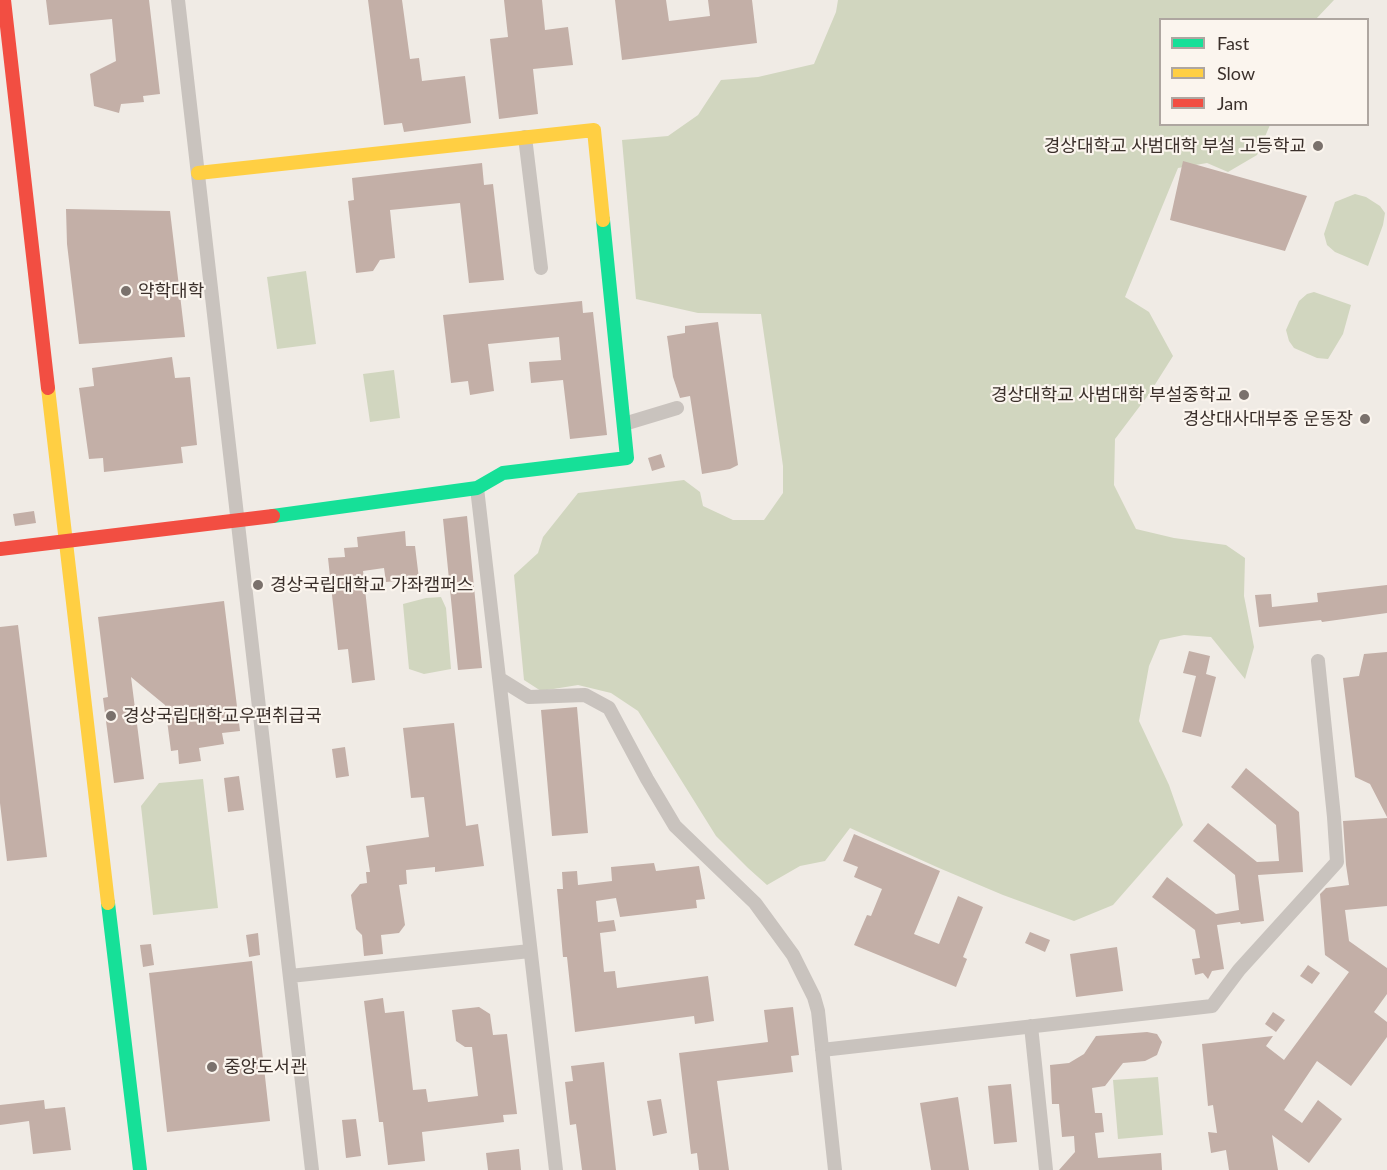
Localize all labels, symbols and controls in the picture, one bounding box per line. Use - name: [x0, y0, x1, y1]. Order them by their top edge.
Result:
- legend: [1159, 18, 1369, 126]
- text: Fast: [1217, 32, 1249, 54]
- text: Slow: [1217, 62, 1255, 84]
- text: Jam: [1217, 92, 1248, 114]
- place label: 경상대학교 사범대학 부설 고등학교: [1044, 135, 1306, 157]
- marker: 경상대학교 사범대학 부설 고등학교: [1311, 139, 1325, 153]
- place label: 약학대학: [138, 280, 204, 302]
- marker: 약학대학: [119, 284, 133, 298]
- place label: 경상대학교 사범대학 부설중학교: [991, 384, 1232, 406]
- marker: 경상대학교 사범대학 부설중학교: [1237, 388, 1251, 402]
- place label: 경상대사대부중 운동장: [1183, 408, 1353, 430]
- marker: 경상대사대부중 운동장: [1358, 412, 1372, 426]
- place label: 경상국립대학교 가좌캠퍼스: [270, 574, 473, 596]
- marker: 경상국립대학교 가좌캠퍼스: [251, 578, 265, 592]
- place label: 경상국립대학교우편취급국: [123, 705, 322, 727]
- marker: 경상국립대학교우편취급국: [104, 709, 118, 723]
- place label: 중앙도서관: [224, 1056, 307, 1078]
- marker: 중앙도서관: [205, 1060, 219, 1074]

